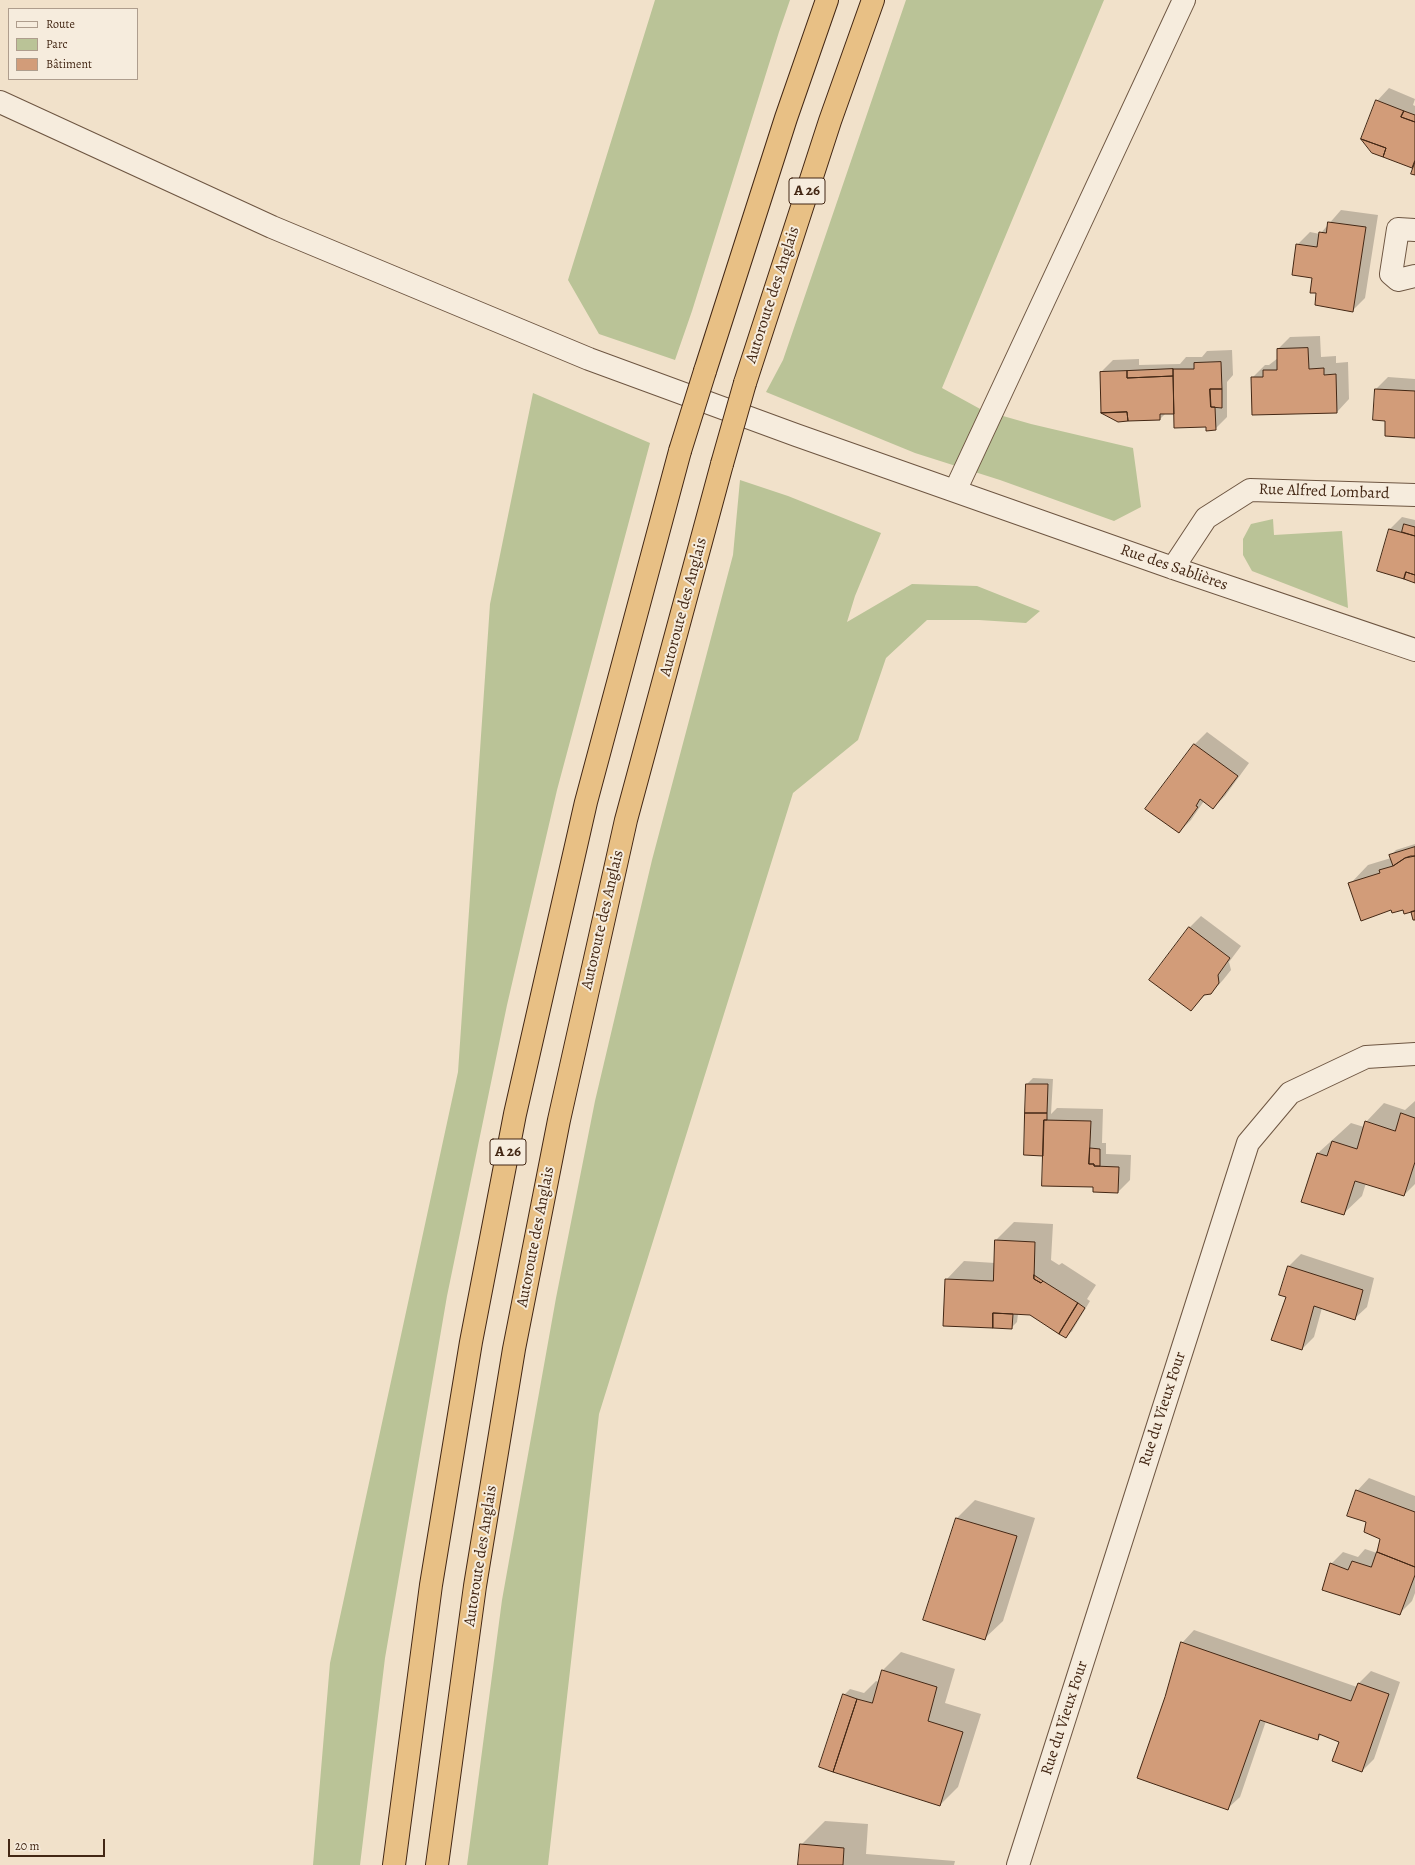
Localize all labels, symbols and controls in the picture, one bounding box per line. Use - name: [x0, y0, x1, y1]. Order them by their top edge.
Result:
- legend: [8, 8, 138, 80]
- text: Route: [46, 16, 75, 32]
- text: Parc: [46, 36, 68, 52]
- text: Bâtiment: [46, 56, 92, 72]
- road number: A 26: [789, 178, 825, 204]
- street label: Autoroute des Anglais: [742, 224, 804, 366]
- street label: Rue Alfred Lombard: [1258, 480, 1390, 504]
- street label: Autoroute des Anglais: [656, 536, 712, 678]
- street label: Rue des Sablières: [1118, 541, 1230, 595]
- street label: Autoroute des Anglais: [578, 848, 628, 992]
- road number: A 26: [490, 1139, 526, 1165]
- street label: Autoroute des Anglais: [513, 1165, 559, 1309]
- street label: Rue du Vieux Four: [1135, 1349, 1191, 1469]
- street label: Autoroute des Anglais: [460, 1484, 502, 1628]
- street label: Rue du Vieux Four: [1037, 1658, 1093, 1778]
- scale bar: [10, 1831, 107, 1857]
- text: 20 m: [15, 1838, 39, 1854]

